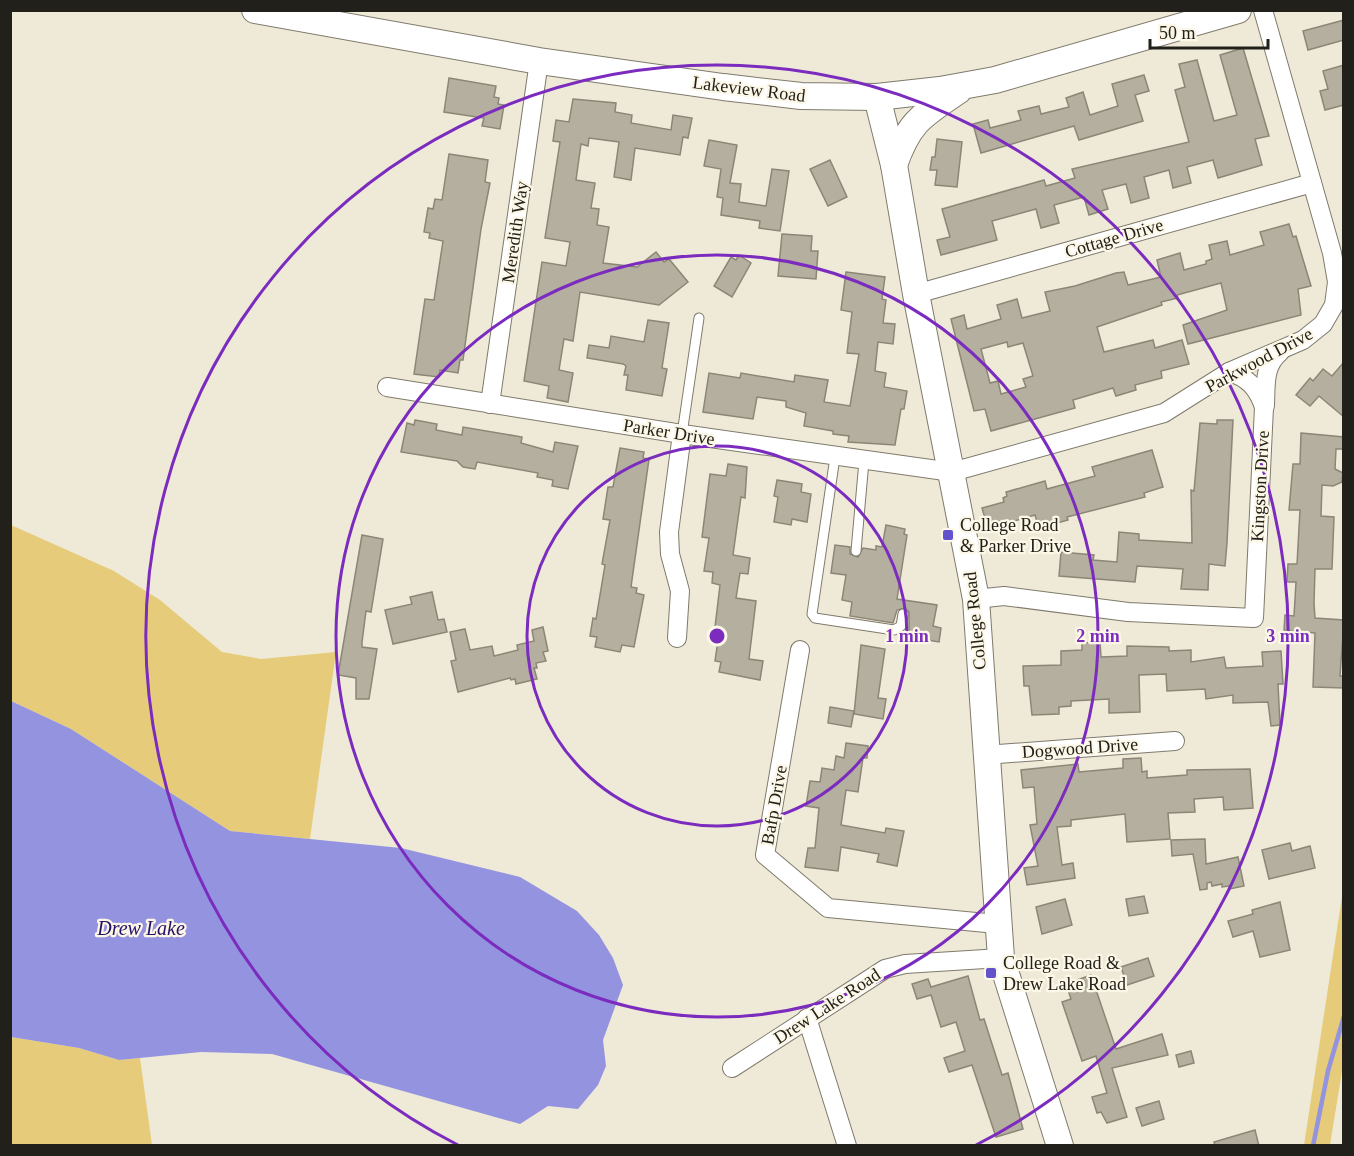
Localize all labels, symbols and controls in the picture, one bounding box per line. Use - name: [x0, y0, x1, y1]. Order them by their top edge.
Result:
- scale bar: [1150, 12, 1268, 50]
- text: 50 m: [1159, 23, 1196, 43]
- street label: Lakeview Road: [691, 72, 807, 106]
- street label: Meredith Way: [498, 180, 532, 284]
- street label: Cottage Drive: [1062, 214, 1166, 262]
- street label: Parkwood Drive: [1202, 323, 1316, 397]
- street label: Parker Drive: [622, 415, 716, 449]
- street label: Kingston Drive: [1247, 430, 1273, 542]
- place label: College Road & Parker Drive: [960, 515, 1071, 556]
- marker: College Road & Parker Drive: [941, 528, 955, 542]
- street label: College Road: [960, 571, 990, 671]
- centre of rings: [707, 626, 727, 646]
- text: 1 min: [885, 626, 929, 646]
- text: 2 min: [1076, 626, 1120, 646]
- text: 3 min: [1266, 626, 1310, 646]
- street label: Dogwood Drive: [1021, 734, 1139, 762]
- street label: Bafp Drive: [757, 764, 791, 846]
- water label: Drew Lake: [96, 917, 185, 939]
- place label: College Road & Drew Lake Road: [1003, 953, 1126, 994]
- street label: Drew Lake Road: [770, 964, 884, 1048]
- marker: College Road & Drew Lake Road: [984, 966, 998, 980]

